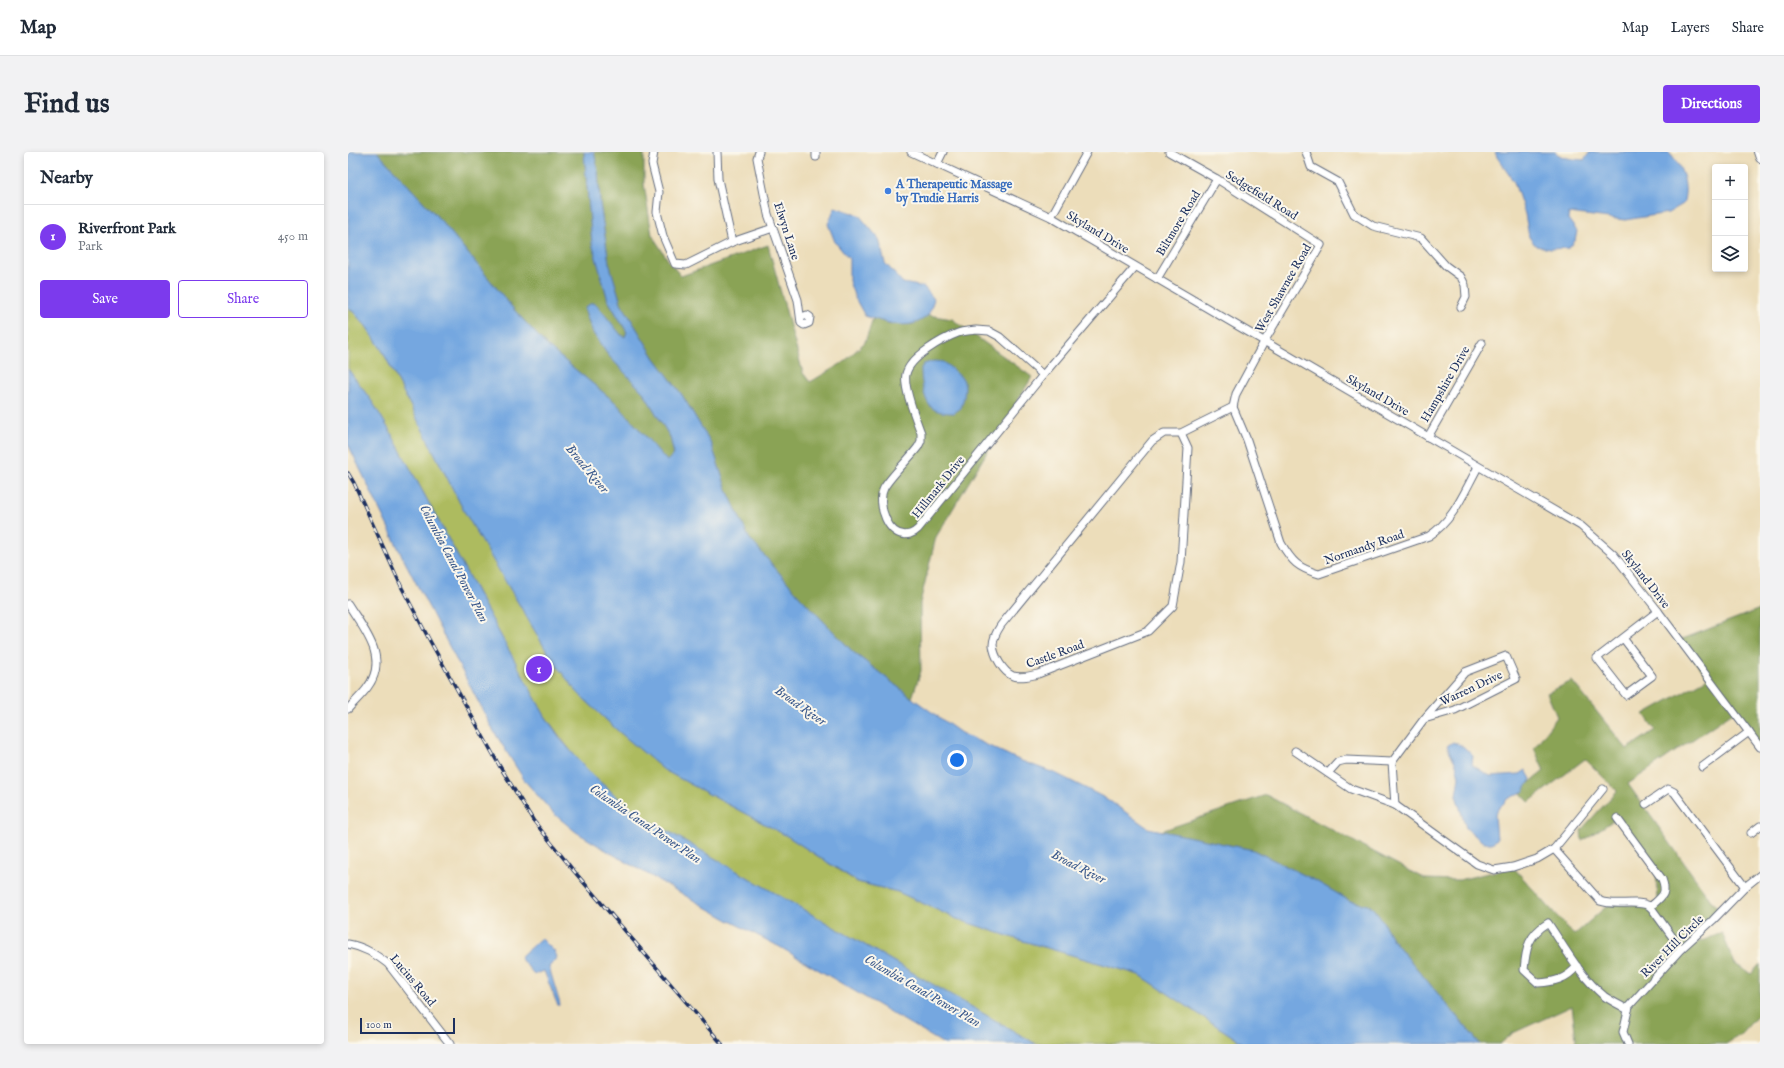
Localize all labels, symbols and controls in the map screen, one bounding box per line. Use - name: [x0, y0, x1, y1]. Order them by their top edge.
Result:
- text: Map: [20, 16, 56, 40]
- text: Map: [1622, 19, 1649, 37]
- text: Layers: [1671, 19, 1710, 37]
- text: Share: [1732, 19, 1764, 37]
- button: Directions: [1663, 85, 1760, 123]
- text: Find us: [24, 87, 110, 122]
- map controls: [1712, 164, 1748, 272]
- button: +: [1712, 164, 1748, 200]
- street label: Sedgefield Road: [1223, 167, 1301, 224]
- text: Nearby: [40, 168, 93, 189]
- place label: A Therapeutic Massage by Trudie Harris: [895, 177, 1013, 207]
- marker: A Therapeutic Massage by Trudie Harris: [883, 186, 893, 196]
- street label: Biltmore Road: [1153, 187, 1204, 259]
- street label: Elwyn Lane: [770, 200, 803, 262]
- button: −: [1712, 200, 1748, 236]
- street label: Skyland Drive: [1064, 208, 1132, 257]
- text: Riverfront Park: [78, 219, 176, 238]
- text: 1: [51, 228, 55, 245]
- text: 450 m: [278, 228, 308, 245]
- button: layers: [1712, 236, 1748, 272]
- text: Park: [78, 238, 103, 255]
- street label: West Shawnee Road: [1252, 241, 1315, 335]
- button: Save: [40, 280, 170, 318]
- button: Share: [178, 280, 308, 318]
- street label: Hampshire Drive: [1418, 343, 1474, 426]
- street label: Skyland Drive: [1344, 371, 1412, 420]
- water label: Broad River: [561, 441, 613, 497]
- street label: Hillmark Drive: [909, 453, 968, 522]
- water label: Columbia Canal Power Plan: [415, 502, 492, 626]
- street label: Normandy Road: [1322, 527, 1407, 568]
- street label: Skyland Drive: [1618, 547, 1673, 612]
- street label: Castle Road: [1024, 637, 1087, 672]
- pin: 1: [526, 654, 552, 684]
- street label: Warren Drive: [1438, 667, 1505, 709]
- water label: Broad River: [771, 682, 830, 730]
- your location: [947, 750, 967, 770]
- water label: Columbia Canal Power Plan: [586, 781, 704, 868]
- water label: Broad River: [1048, 846, 1109, 889]
- street label: River Hill Circle: [1638, 911, 1707, 981]
- street label: Lucius Road: [387, 951, 439, 1010]
- water label: Columbia Canal Power Plan: [861, 951, 983, 1031]
- scale bar: [360, 1016, 455, 1035]
- text: 100 m: [366, 1018, 392, 1032]

